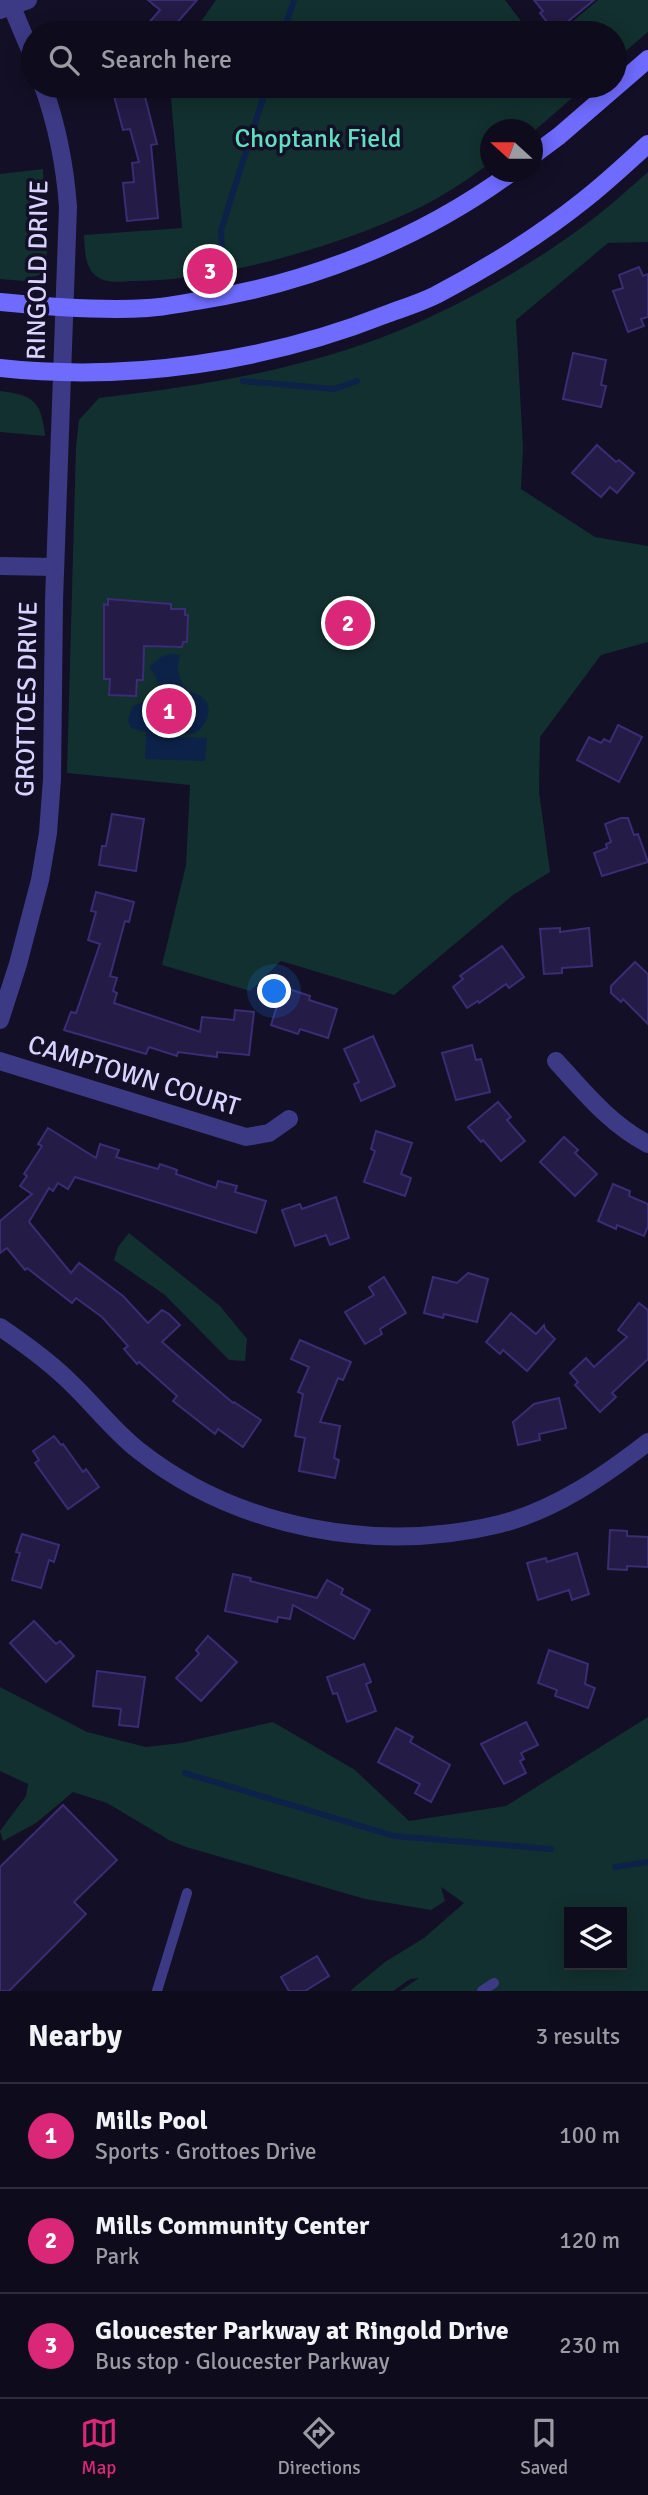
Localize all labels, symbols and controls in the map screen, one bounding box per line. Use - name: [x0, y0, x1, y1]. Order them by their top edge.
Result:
- search box: [21, 21, 627, 98]
- icon: search: [45, 41, 83, 79]
- text: Search here: [101, 44, 232, 76]
- north arrow: [480, 119, 543, 182]
- park label: Choptank Field: [234, 123, 402, 155]
- street label: RINGOLD DRIVE: [20, 180, 56, 360]
- pin: 3: [187, 245, 233, 297]
- pin: 2: [325, 597, 371, 649]
- street label: GROTTOES DRIVE: [9, 601, 45, 797]
- pin: 1: [146, 685, 192, 737]
- your location: [257, 974, 291, 1008]
- street label: CAMPTOWN COURT: [24, 1028, 244, 1123]
- map controls: [564, 1907, 627, 1970]
- button: layers: [564, 1907, 627, 1970]
- text: Nearby: [28, 2018, 122, 2055]
- text: 3 results: [536, 2022, 620, 2051]
- text: Mills Pool: [95, 2105, 208, 2137]
- text: 1: [45, 2121, 57, 2150]
- text: 100 m: [559, 2121, 620, 2150]
- text: Sports · Grottoes Drive: [95, 2137, 317, 2166]
- text: Mills Community Center: [95, 2210, 369, 2242]
- text: 2: [45, 2226, 57, 2255]
- text: 120 m: [559, 2226, 620, 2255]
- text: Park: [95, 2242, 139, 2271]
- text: Gloucester Parkway at Ringold Drive: [95, 2315, 509, 2347]
- text: 3: [45, 2331, 57, 2360]
- text: 230 m: [559, 2331, 620, 2360]
- text: Bus stop · Gloucester Parkway: [95, 2347, 389, 2376]
- tab: Map: [80, 2414, 118, 2480]
- tab: Directions: [278, 2414, 361, 2480]
- tab: Saved: [520, 2414, 568, 2480]

